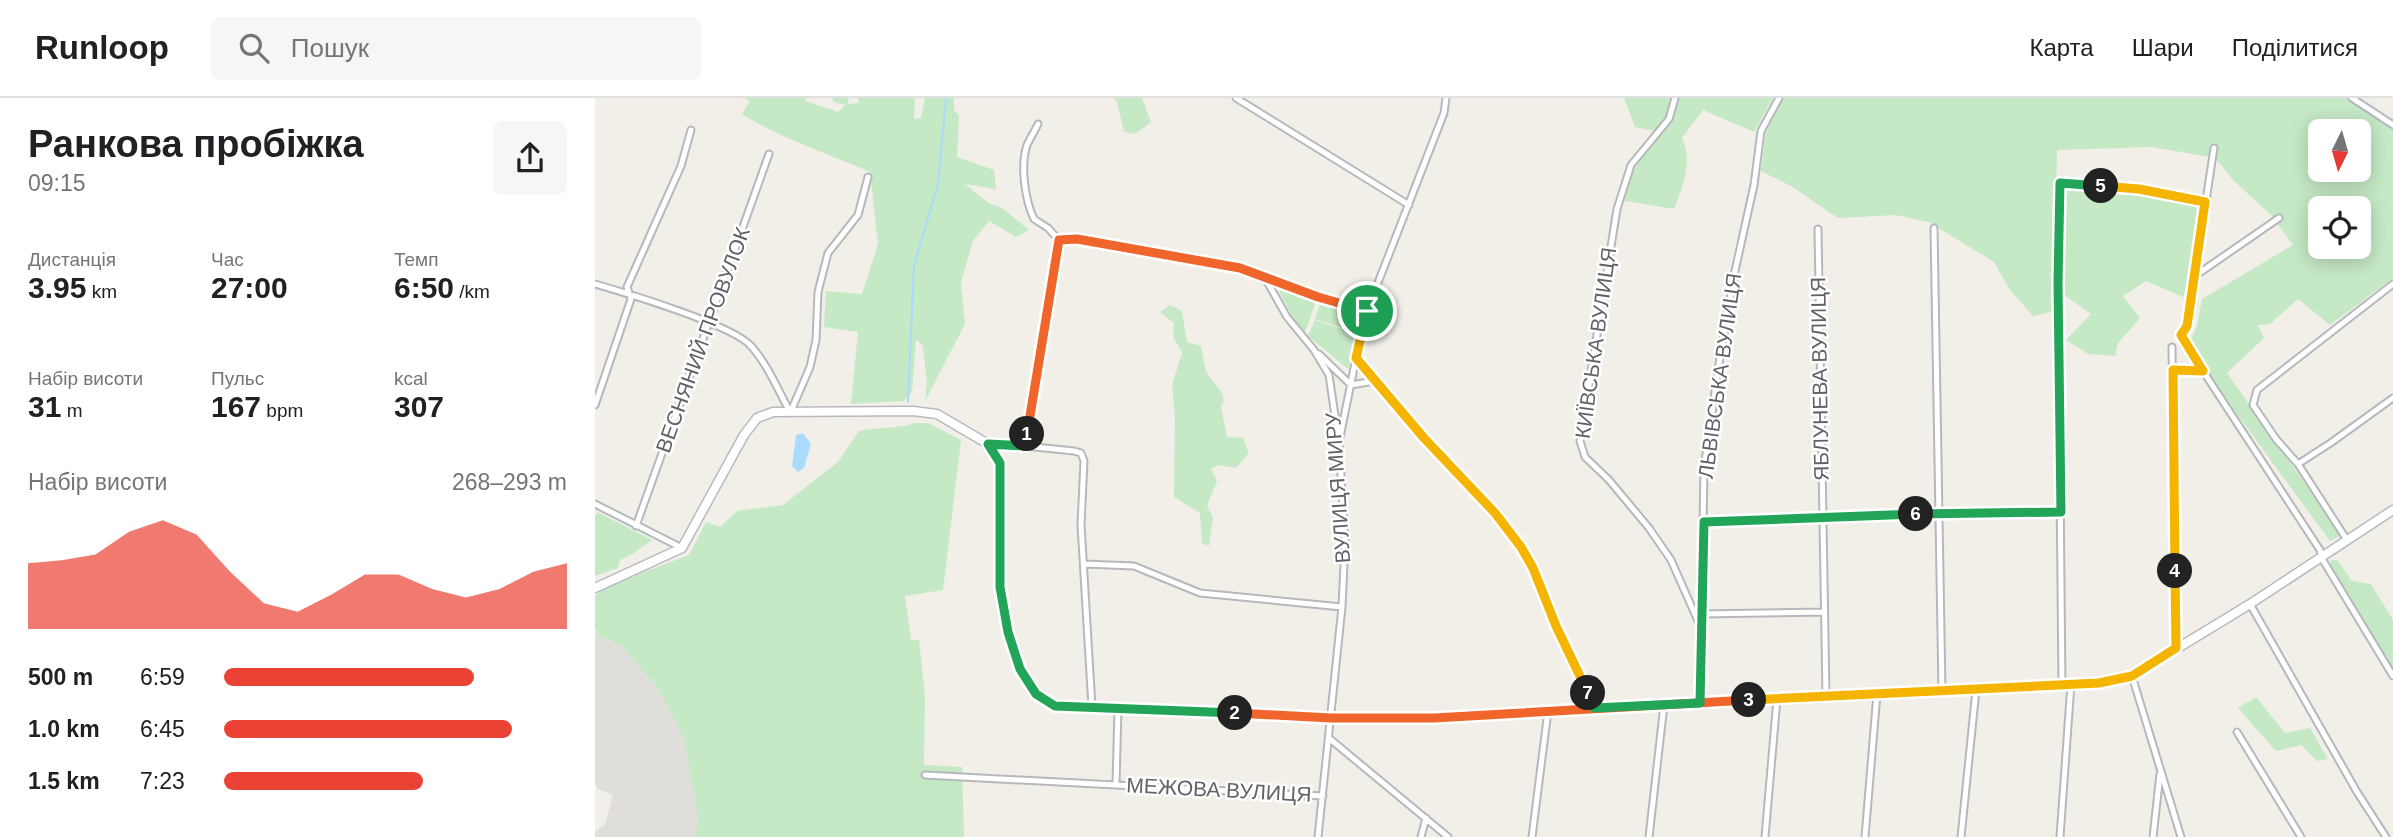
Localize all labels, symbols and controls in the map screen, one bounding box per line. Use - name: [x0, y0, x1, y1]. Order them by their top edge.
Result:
- search box: [211, 17, 701, 80]
- text: Runloop: [35, 29, 169, 66]
- icon: search: [235, 29, 273, 67]
- text: Пошук: [291, 33, 369, 63]
- text: Карта: [2029, 34, 2094, 61]
- text: Шари: [2132, 34, 2194, 61]
- text: Поділитися: [2232, 34, 2358, 61]
- north arrow: [2308, 119, 2371, 182]
- map controls: [2308, 119, 2371, 259]
- button: share: [493, 121, 567, 195]
- text: Ранкова пробіжка: [28, 123, 364, 165]
- pin: 5: [2083, 168, 2119, 204]
- text: 09:15: [28, 170, 86, 196]
- text: 5: [2095, 175, 2106, 196]
- button: locate: [2308, 196, 2371, 259]
- street label: ВЕСНЯНИЙ ПРОВУЛОК: [651, 223, 754, 456]
- street label: КИЇВСЬКА ВУЛИЦЯ: [1571, 246, 1620, 440]
- text: Дистанція: [28, 249, 116, 270]
- text: Час: [211, 249, 244, 270]
- text: Темп: [394, 249, 438, 270]
- text: 3.95: [28, 271, 86, 304]
- text: 27:00: [211, 271, 288, 304]
- text: 6:50: [394, 271, 454, 304]
- street label: ЛЬВІВСЬКА ВУЛИЦЯ: [1694, 272, 1745, 480]
- street label: ЯБЛУНЕВА ВУЛИЦЯ: [1806, 277, 1833, 481]
- text: km: [86, 281, 117, 302]
- text: /km: [454, 281, 490, 302]
- pin: [1337, 281, 1397, 341]
- icon: arrive: [1348, 292, 1386, 330]
- text: Набір висоти: [28, 368, 143, 389]
- text: Пульс: [211, 368, 264, 389]
- text: kcal: [394, 368, 428, 389]
- text: 31: [28, 390, 61, 423]
- text: 167: [211, 390, 261, 423]
- text: 307: [394, 390, 444, 423]
- text: m: [61, 400, 82, 421]
- text: bpm: [261, 400, 303, 421]
- street label: ВУЛИЦЯ МИРУ: [1321, 411, 1354, 564]
- pin: 1: [1009, 416, 1045, 452]
- text: 1: [1021, 423, 1032, 444]
- text: Набір висоти: [28, 469, 167, 495]
- text: 268–293 m: [452, 469, 567, 495]
- pin: 6: [1899, 496, 1933, 532]
- text: 6: [1910, 503, 1921, 524]
- pin: 4: [2157, 554, 2193, 588]
- text: 4: [2169, 560, 2180, 581]
- text: 500 m: [28, 664, 93, 690]
- text: 6:59: [140, 664, 185, 690]
- pin: 7: [1571, 676, 1605, 710]
- text: 7: [1582, 682, 1593, 703]
- pin: 3: [1731, 682, 1767, 718]
- text: 3: [1743, 689, 1754, 710]
- pin: 2: [1217, 696, 1253, 730]
- text: 2: [1229, 702, 1240, 723]
- text: 1.0 km: [28, 716, 100, 742]
- text: 6:45: [140, 716, 185, 742]
- text: 1.5 km: [28, 768, 100, 794]
- text: 7:23: [140, 768, 185, 794]
- street label: МЕЖОВА ВУЛИЦЯ: [1126, 773, 1312, 806]

